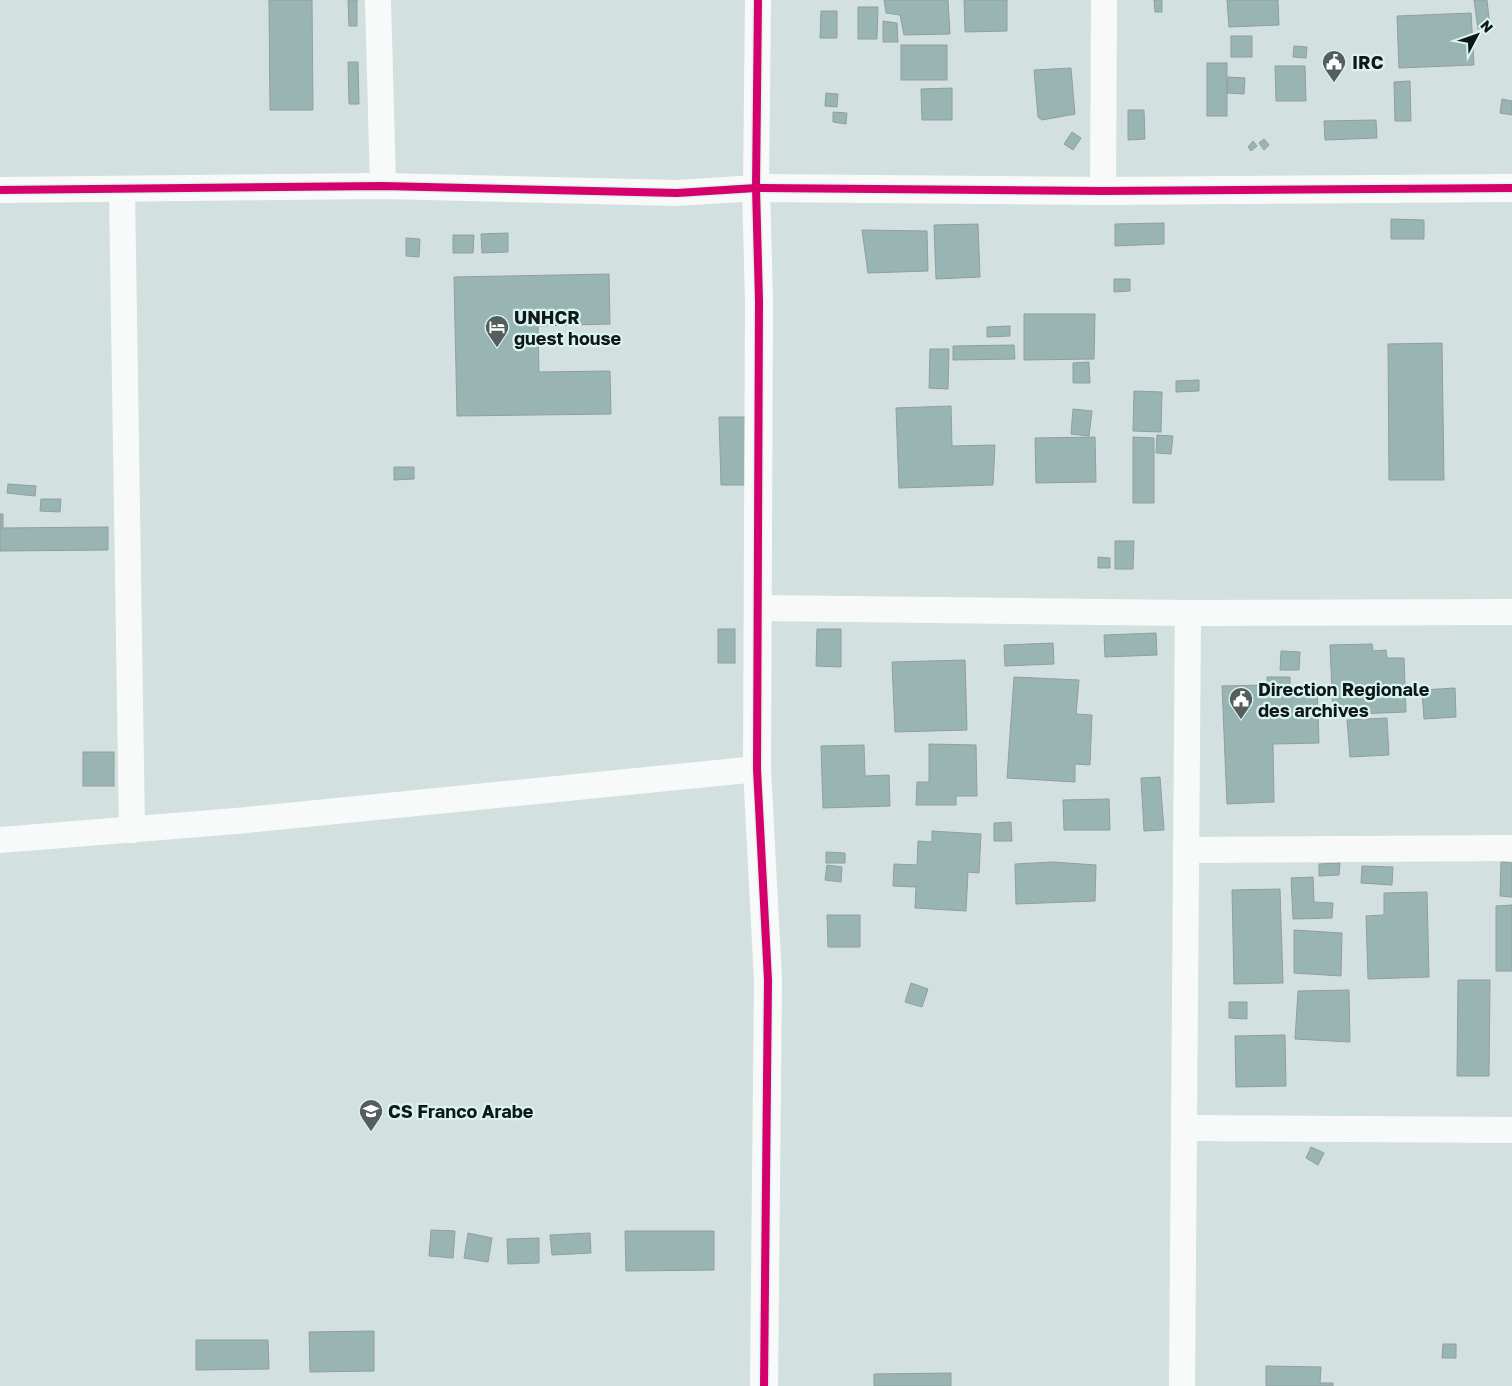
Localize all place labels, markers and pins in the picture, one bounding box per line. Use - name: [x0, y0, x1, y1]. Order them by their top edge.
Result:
- public building icon: IRC: [1321, 49, 1347, 83]
- place label: IRC: [1352, 51, 1384, 73]
- place label: UNHCR guest house: [514, 306, 622, 349]
- hotel icon: UNHCR guest house: [484, 314, 510, 348]
- place label: Direction Regionale des archives: [1258, 678, 1430, 721]
- public building icon: Direction Regionale des archives: [1228, 686, 1254, 720]
- school or university icon: CS Franco Arabe: [358, 1098, 384, 1132]
- place label: CS Franco Arabe: [388, 1100, 534, 1122]

